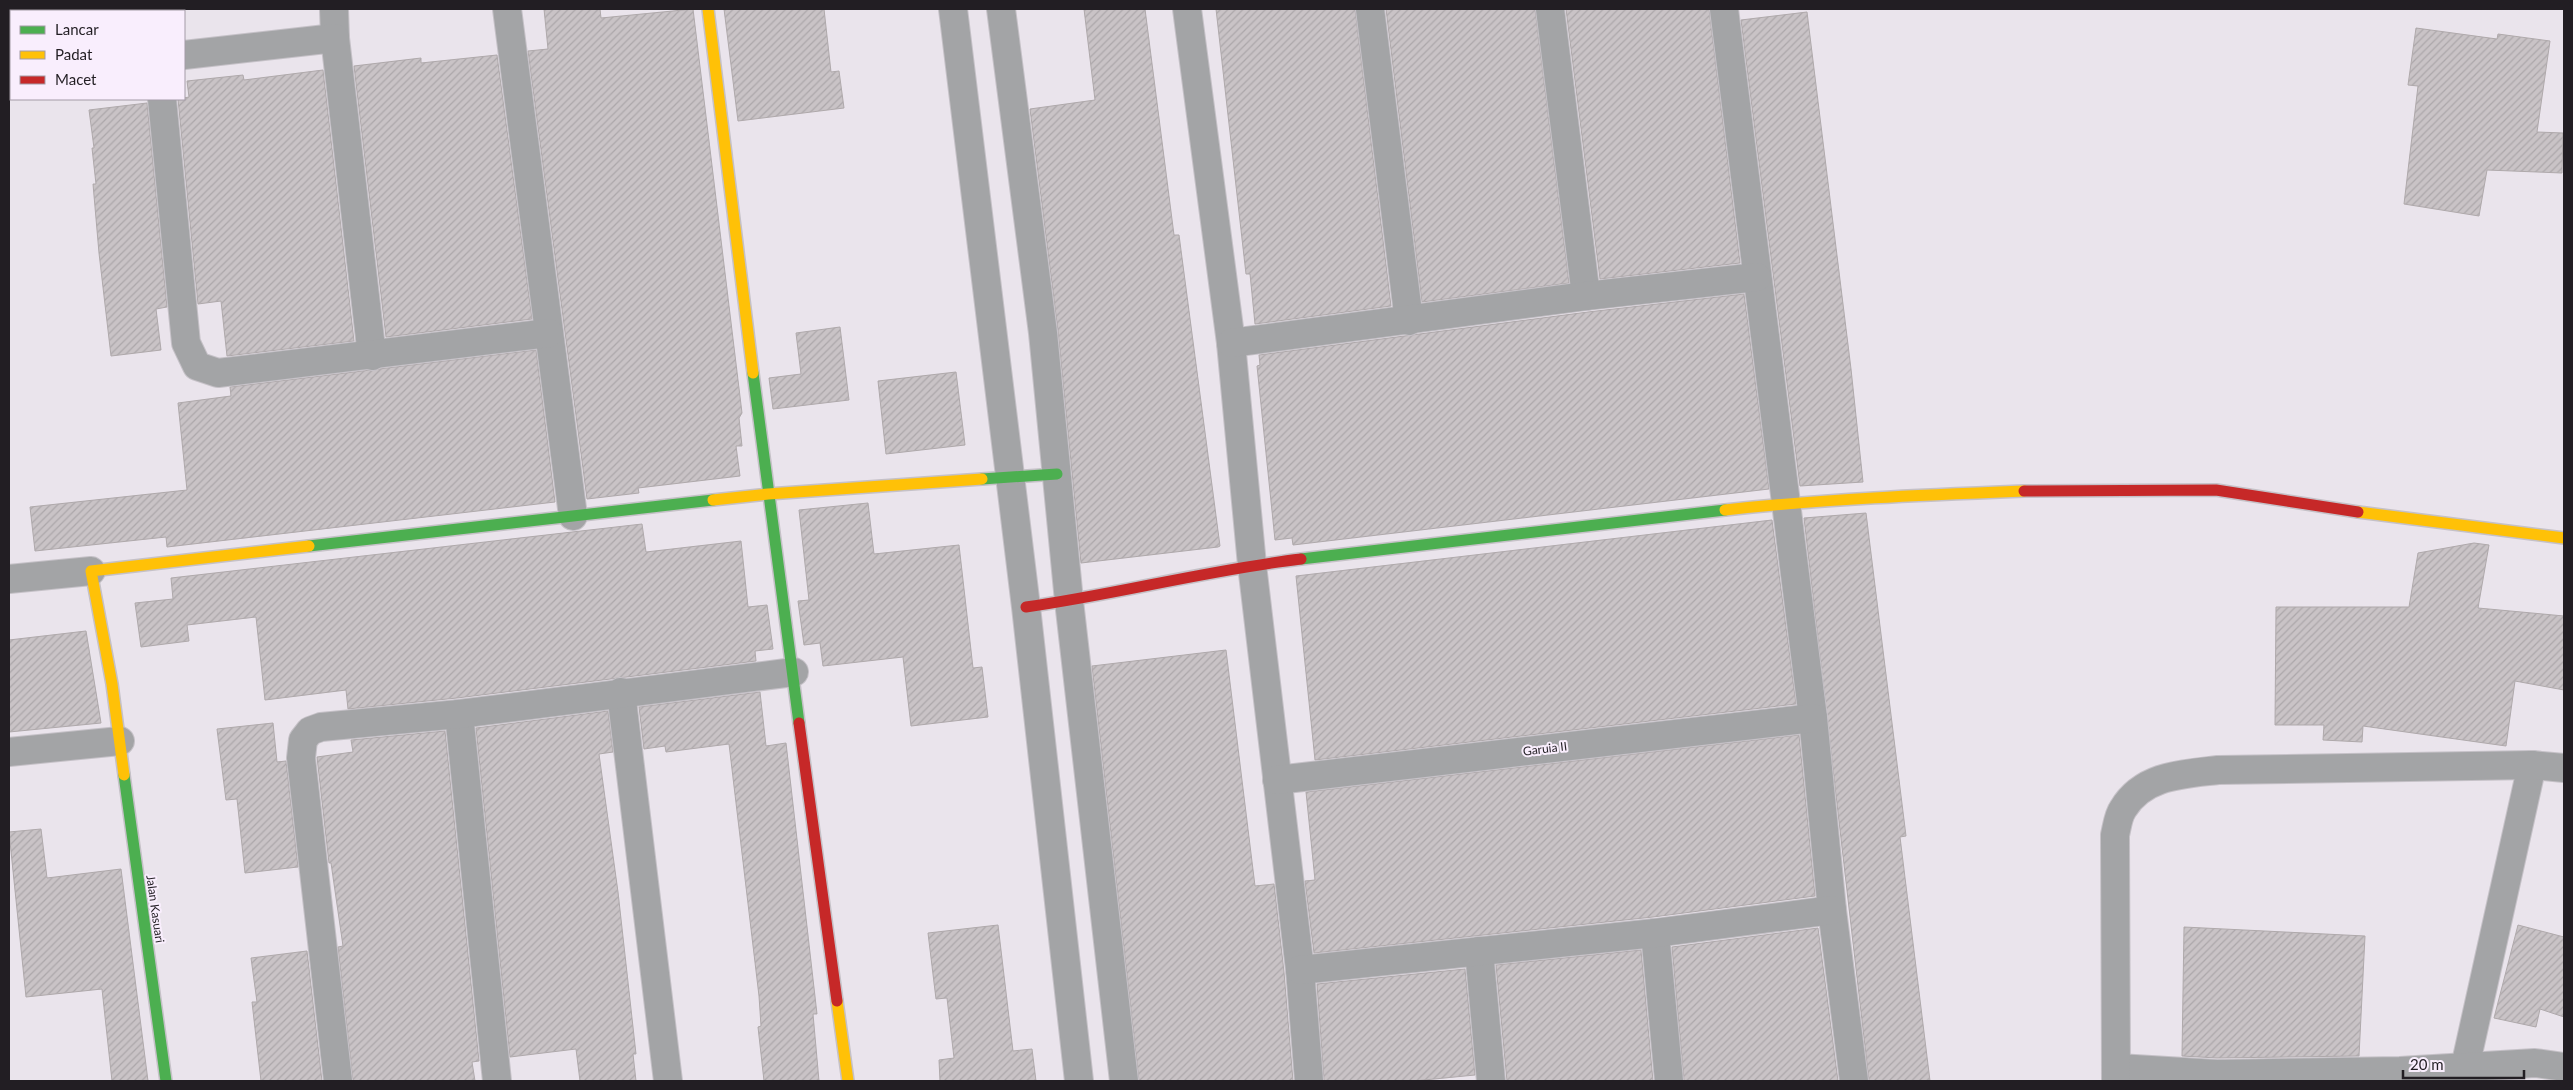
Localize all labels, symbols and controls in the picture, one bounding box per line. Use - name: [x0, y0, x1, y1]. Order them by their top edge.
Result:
- legend: [10, 10, 185, 100]
- text: Lancar: [55, 20, 99, 38]
- text: Padat: [55, 45, 93, 63]
- text: Macet: [55, 70, 97, 88]
- street label: Garuia II: [1522, 738, 1568, 759]
- street label: Jalan Kasuari: [143, 874, 168, 944]
- scale bar: [2403, 1048, 2524, 1080]
- text: 20 m: [2410, 1055, 2444, 1073]

